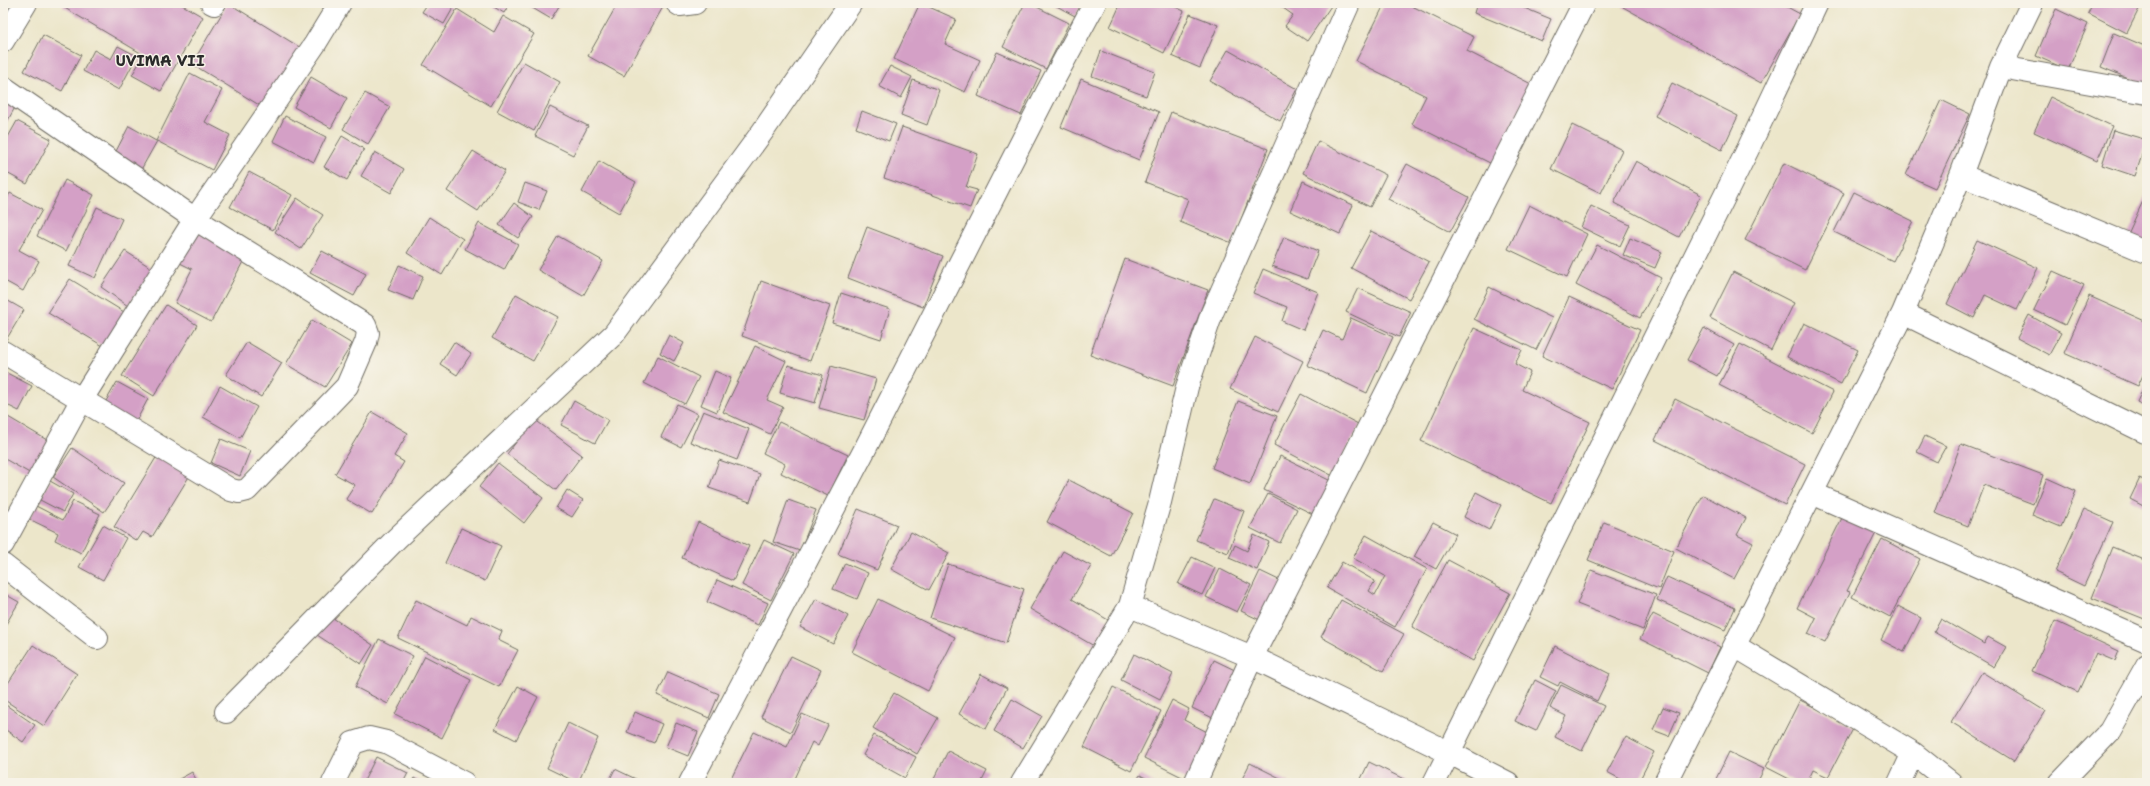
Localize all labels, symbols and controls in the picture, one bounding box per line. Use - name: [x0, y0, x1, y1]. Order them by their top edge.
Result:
- district label: UVIMA VII: [115, 51, 205, 71]

